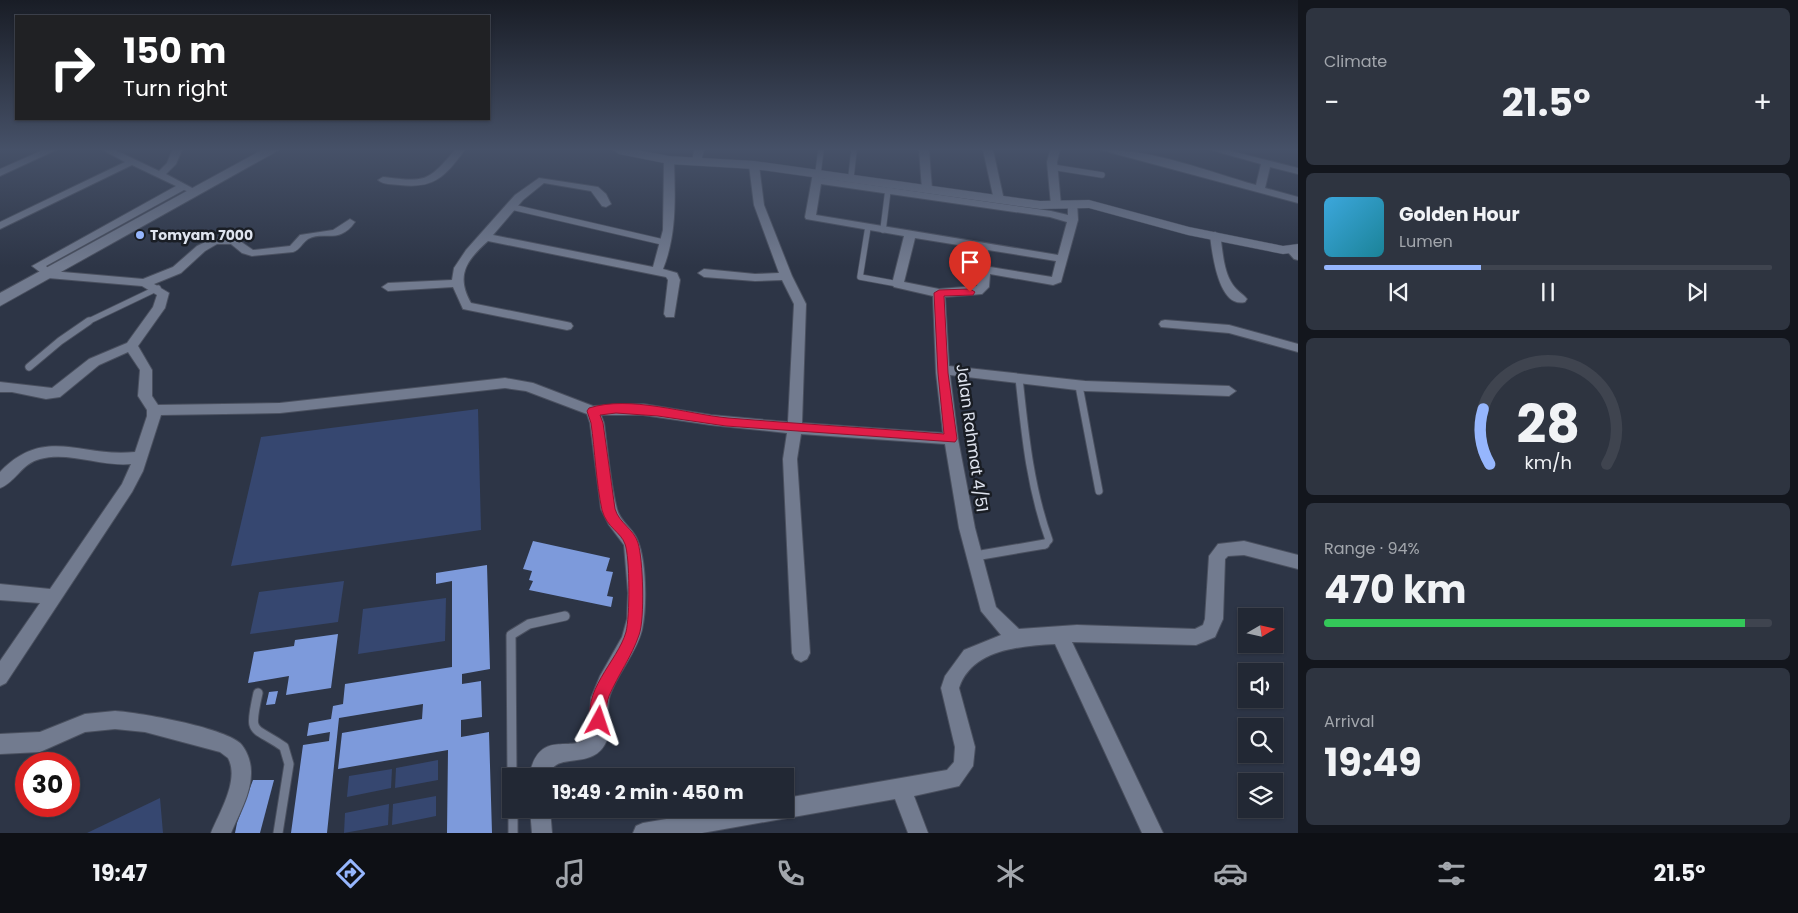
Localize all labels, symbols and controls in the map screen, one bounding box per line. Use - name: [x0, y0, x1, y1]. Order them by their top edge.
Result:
- text: 150 m: [123, 26, 226, 75]
- icon: right: [40, 35, 105, 100]
- text: Climate: [1324, 50, 1387, 73]
- text: Turn right: [123, 73, 228, 104]
- text: 21.5°: [1502, 76, 1591, 129]
- text: −: [1324, 83, 1339, 122]
- text: +: [1753, 83, 1772, 122]
- text: Golden Hour: [1399, 201, 1520, 228]
- place label: Tomyam 7000: [150, 225, 253, 245]
- marker: Tomyam 7000: [134, 229, 146, 241]
- text: Lumen: [1399, 230, 1453, 253]
- pin: [949, 241, 991, 292]
- icon: arrive: [956, 248, 984, 276]
- icon: previous: [1385, 278, 1413, 306]
- icon: pause: [1534, 278, 1562, 306]
- icon: next: [1683, 278, 1711, 306]
- street label: Jalan Rahmat 4/51: [950, 362, 994, 514]
- text: 28: [1516, 388, 1580, 461]
- text: km/h: [1524, 450, 1572, 475]
- text: Range · 94%: [1324, 537, 1420, 560]
- text: 470 km: [1324, 563, 1467, 616]
- north arrow: [1238, 608, 1282, 652]
- map controls: [1238, 608, 1283, 818]
- button: sound: [1238, 663, 1283, 708]
- position arrow: [572, 694, 624, 746]
- text: Arrival: [1324, 710, 1374, 733]
- button: search: [1238, 718, 1283, 763]
- text: 19:49: [1324, 736, 1422, 789]
- speed limit sign: 30: [15, 752, 80, 817]
- button: layers: [1238, 773, 1283, 818]
- text: 19:49 · 2 min · 450 m: [552, 779, 744, 806]
- icon: directions: [333, 856, 368, 891]
- icon: music: [553, 856, 588, 891]
- icon: phone: [773, 856, 808, 891]
- icon: climate: [993, 856, 1028, 891]
- icon: car: [1213, 856, 1248, 891]
- icon: filters: [1434, 856, 1469, 891]
- text: 19:47: [93, 858, 147, 889]
- text: 21.5°: [1654, 858, 1705, 889]

